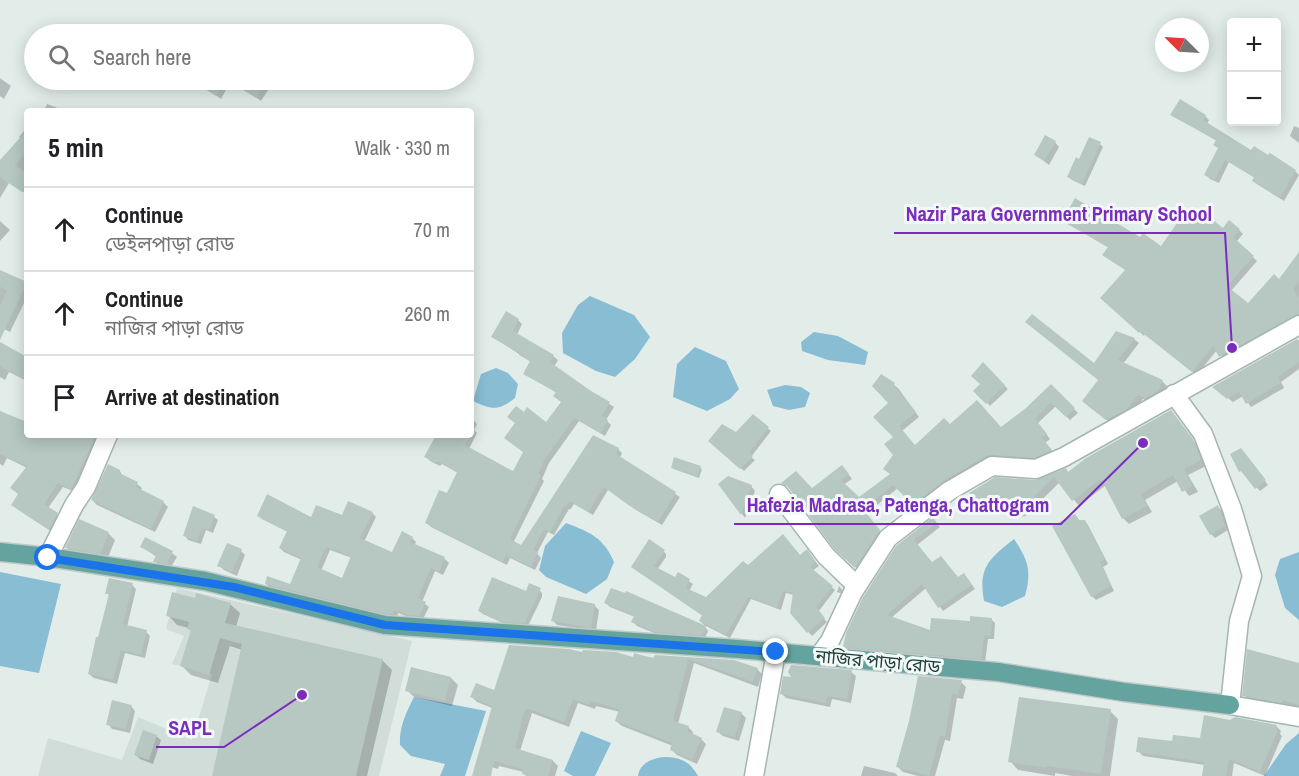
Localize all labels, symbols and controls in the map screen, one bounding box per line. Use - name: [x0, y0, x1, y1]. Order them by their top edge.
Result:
- north arrow: [1155, 18, 1209, 72]
- map controls: [1227, 18, 1281, 126]
- button: +: [1227, 18, 1281, 72]
- search box: [24, 24, 474, 90]
- icon: search: [45, 41, 78, 74]
- text: Search here: [93, 42, 191, 72]
- button: −: [1227, 72, 1281, 126]
- text: 5 min: [48, 130, 104, 165]
- text: Walk · 330 m: [355, 134, 450, 161]
- callout: Nazir Para Government Primary School: [894, 195, 1225, 233]
- text: Continue: [105, 200, 183, 230]
- text: Nazir Para Government Primary School: [906, 200, 1212, 227]
- icon: ahead: [48, 213, 81, 246]
- text: 70 m: [414, 216, 450, 243]
- text: ডেইলপাড়া রোড: [105, 230, 234, 257]
- text: Continue: [105, 284, 183, 314]
- icon: ahead: [48, 297, 81, 330]
- text: 260 m: [404, 300, 450, 327]
- text: নাজির পাড়া রোড: [105, 314, 244, 341]
- icon: arrive: [48, 381, 81, 414]
- text: Arrive at destination: [105, 382, 279, 412]
- callout: Hafezia Madrasa, Patenga, Chattogram: [734, 486, 1061, 524]
- text: Hafezia Madrasa, Patenga, Chattogram: [747, 491, 1049, 518]
- route start: [34, 544, 60, 570]
- route end: [762, 638, 788, 664]
- street label: নাজির পাড়া রোড: [814, 643, 942, 679]
- callout: SAPL: [156, 709, 224, 747]
- text: SAPL: [168, 714, 212, 741]

